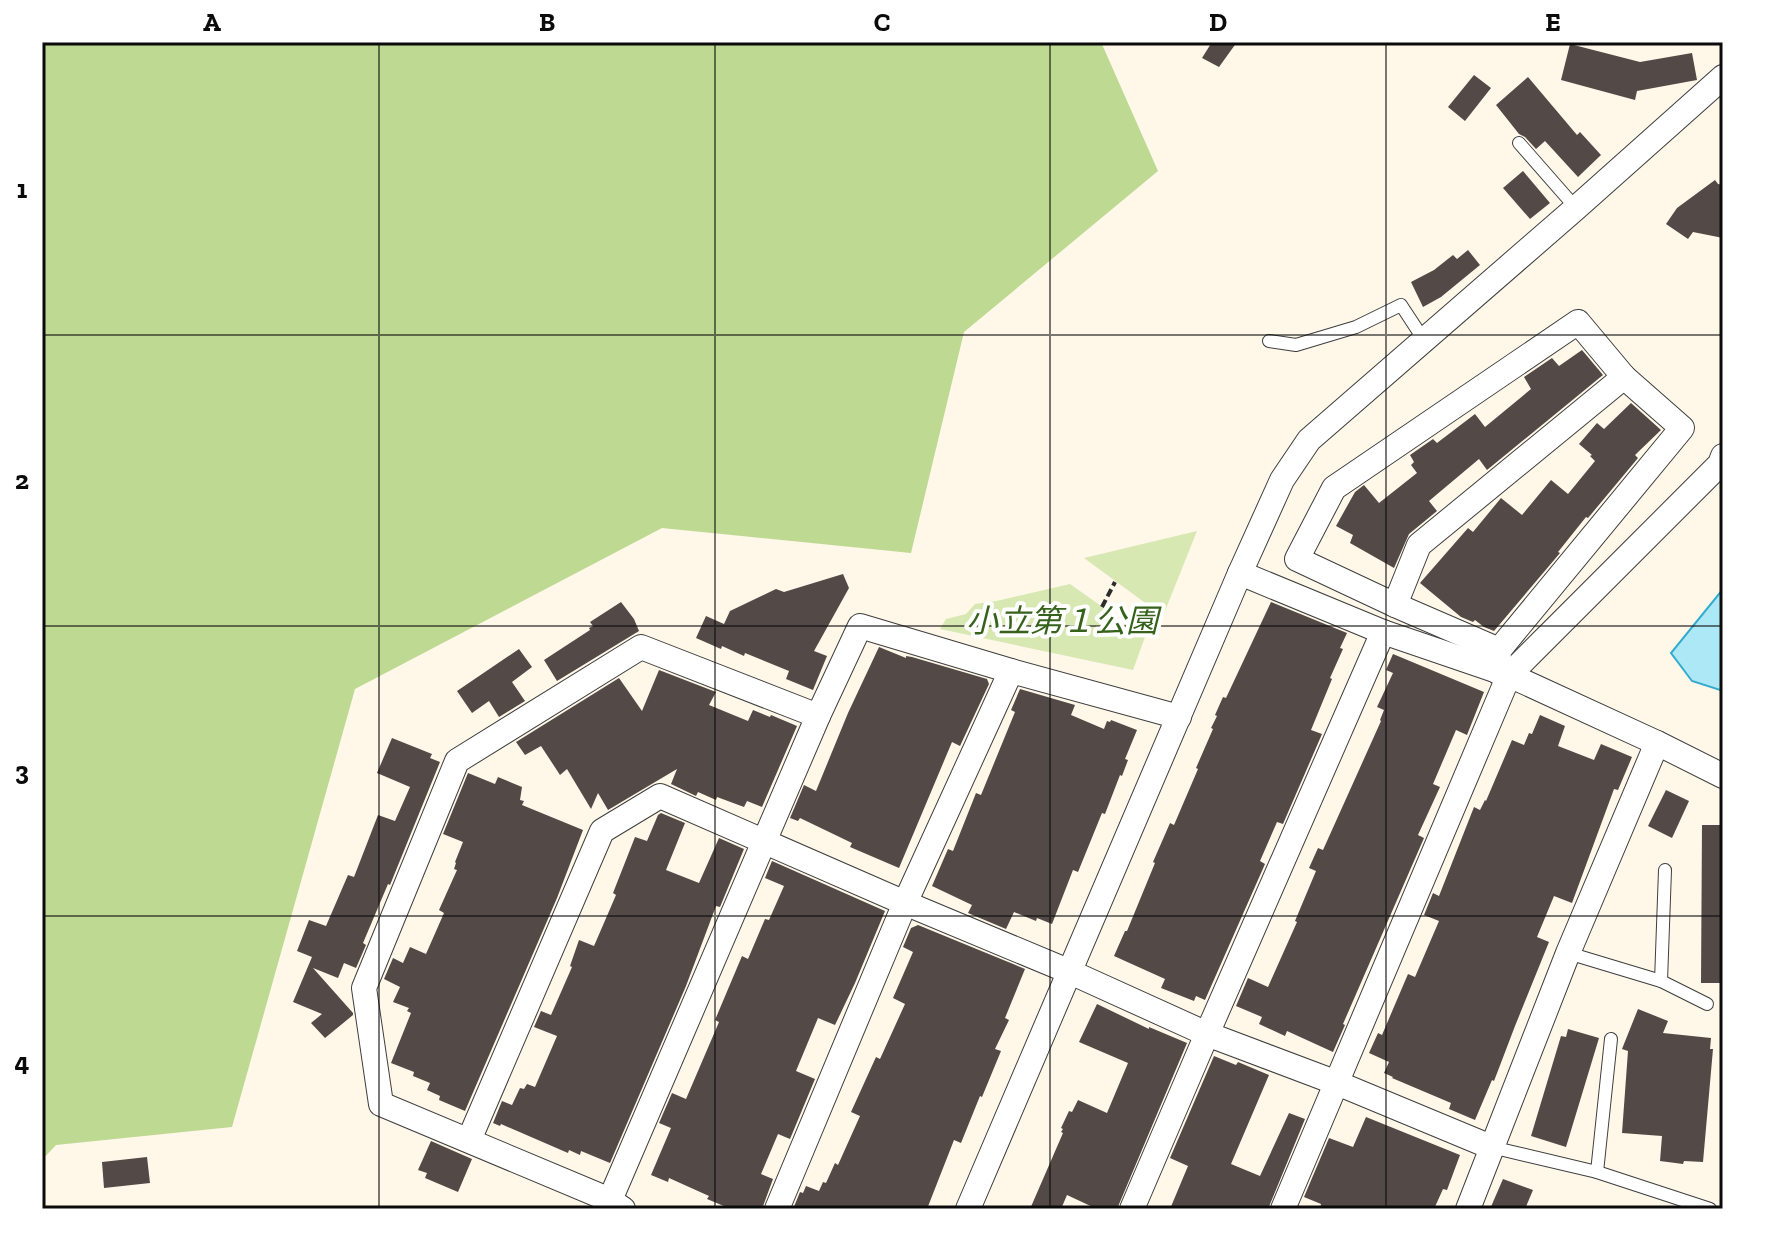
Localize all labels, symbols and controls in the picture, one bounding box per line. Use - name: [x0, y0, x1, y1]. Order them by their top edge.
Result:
- text: A: [203, 6, 221, 38]
- text: B: [539, 6, 555, 38]
- text: C: [874, 6, 890, 38]
- text: D: [1209, 6, 1227, 38]
- text: E: [1545, 6, 1561, 38]
- text: 1: [17, 173, 28, 205]
- text: 2: [15, 464, 29, 496]
- park label: 小立第１公園: [966, 602, 1162, 640]
- text: 3: [15, 755, 29, 787]
- text: 4: [15, 1046, 30, 1078]

